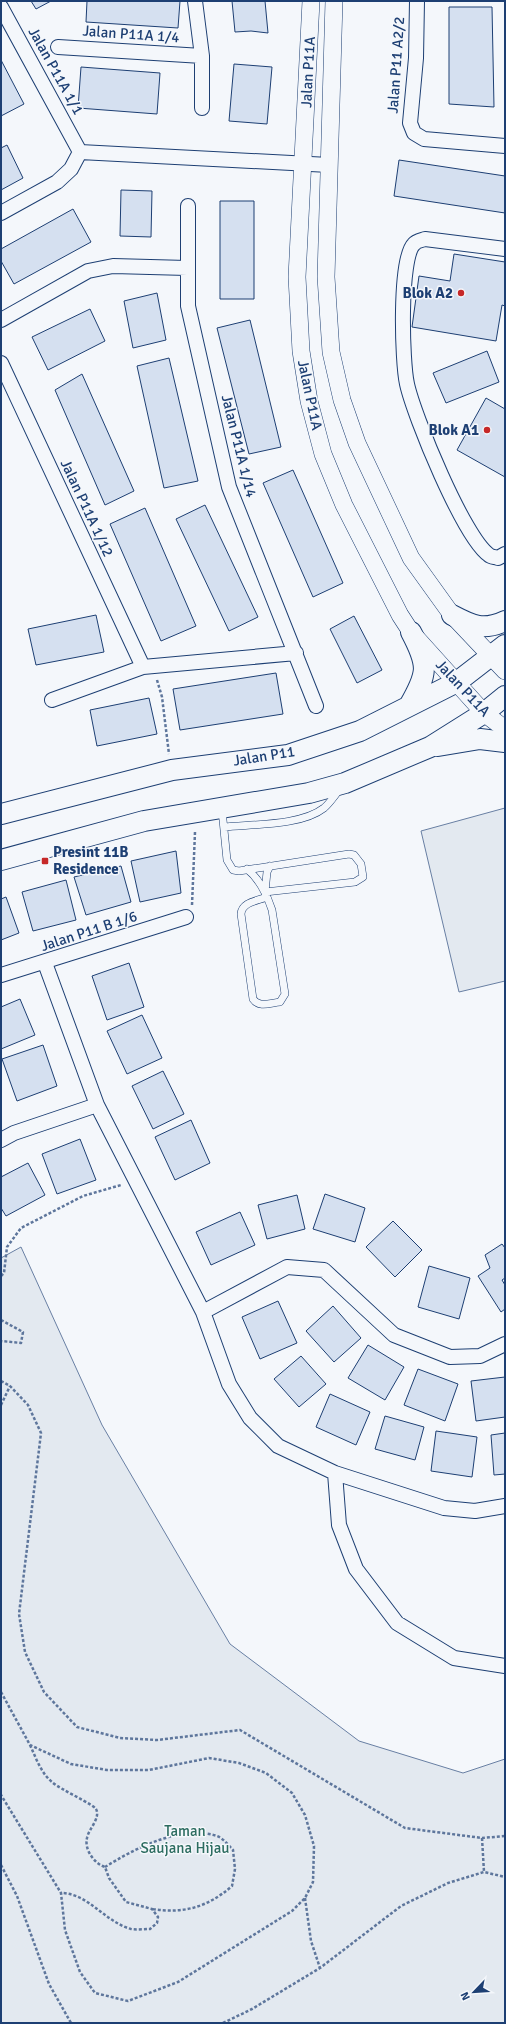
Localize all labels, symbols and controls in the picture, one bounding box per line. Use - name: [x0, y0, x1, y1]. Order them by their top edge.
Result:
- street label: Jalan P11 A2/2: [384, 16, 408, 114]
- street label: Jalan P11A 1/4: [82, 22, 180, 46]
- street label: Jalan P11A 1/1: [25, 24, 87, 118]
- street label: Jalan P11A: [297, 36, 319, 108]
- place label: Blok A2: [403, 284, 453, 302]
- marker: Blok A2: [456, 288, 466, 298]
- street label: Jalan P11A: [294, 358, 326, 432]
- street label: Jalan P11A 1/14: [218, 393, 260, 499]
- place label: Blok A1: [429, 421, 479, 439]
- marker: Blok A1: [482, 425, 492, 435]
- street label: Jalan P11A 1/12: [57, 456, 117, 560]
- street label: Jalan P11A: [432, 656, 494, 720]
- street label: Jalan P11: [232, 742, 296, 770]
- place label: Presint 11B Residence: [53, 843, 129, 878]
- marker: Presint 11B Residence: [40, 856, 50, 866]
- street label: Jalan P11 B 1/6: [38, 907, 140, 955]
- park label: Taman Saujana Hijau: [140, 1822, 230, 1857]
- north arrow: [454, 1972, 494, 2012]
- text: N: [458, 1990, 473, 2002]

